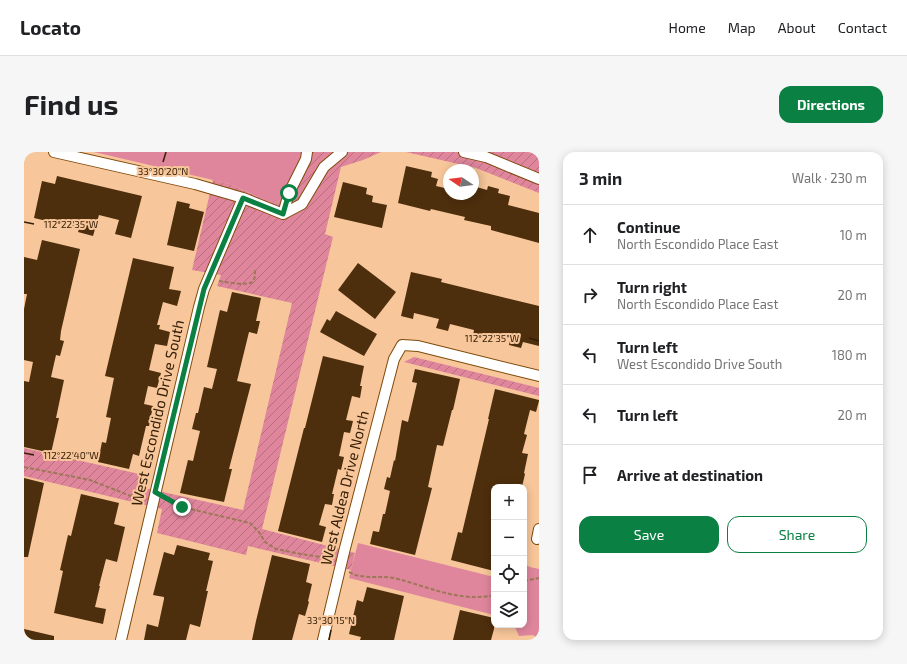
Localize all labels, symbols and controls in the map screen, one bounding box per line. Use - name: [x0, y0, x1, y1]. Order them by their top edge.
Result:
- text: Locato: [20, 16, 81, 39]
- text: Home: [669, 19, 706, 36]
- text: Map: [728, 19, 756, 36]
- text: About: [778, 19, 816, 36]
- text: Contact: [838, 19, 887, 36]
- button: Directions: [779, 86, 883, 123]
- text: Find us: [24, 87, 118, 121]
- north arrow: [443, 164, 479, 200]
- text: 33°30'20"N: [138, 165, 188, 177]
- text: 3 min: [579, 168, 622, 188]
- text: Walk · 230 m: [792, 170, 867, 186]
- route start: [280, 184, 298, 202]
- text: 112°22'35"W: [44, 218, 99, 230]
- text: Continue: [617, 218, 680, 236]
- icon: ahead: [579, 224, 601, 246]
- text: 10 m: [840, 227, 867, 243]
- text: North Escondido Place East: [617, 236, 778, 252]
- text: Turn right: [617, 278, 687, 296]
- icon: right: [579, 284, 601, 306]
- text: 20 m: [838, 287, 867, 303]
- text: North Escondido Place East: [617, 296, 778, 312]
- street label: West Escondido Drive South: [127, 318, 187, 508]
- text: 112°22'35"W: [465, 332, 520, 344]
- text: Turn left: [617, 338, 678, 356]
- icon: left: [579, 344, 601, 366]
- text: 180 m: [832, 347, 867, 363]
- text: West Escondido Drive South: [617, 356, 782, 372]
- icon: left: [579, 404, 601, 426]
- text: Turn left: [617, 406, 678, 424]
- text: 20 m: [838, 407, 867, 423]
- street label: West Aldea Drive North: [316, 409, 372, 567]
- text: 112°22'40"W: [43, 449, 99, 461]
- icon: arrive: [579, 464, 601, 486]
- text: Arrive at destination: [617, 466, 763, 484]
- map controls: [491, 484, 527, 628]
- button: +: [491, 484, 527, 520]
- route end: [173, 498, 191, 516]
- button: Save: [579, 516, 719, 553]
- button: Share: [727, 516, 867, 553]
- button: −: [491, 520, 527, 556]
- button: locate: [491, 556, 527, 592]
- button: layers: [491, 592, 527, 628]
- text: 33°30'15"N: [307, 614, 355, 626]

